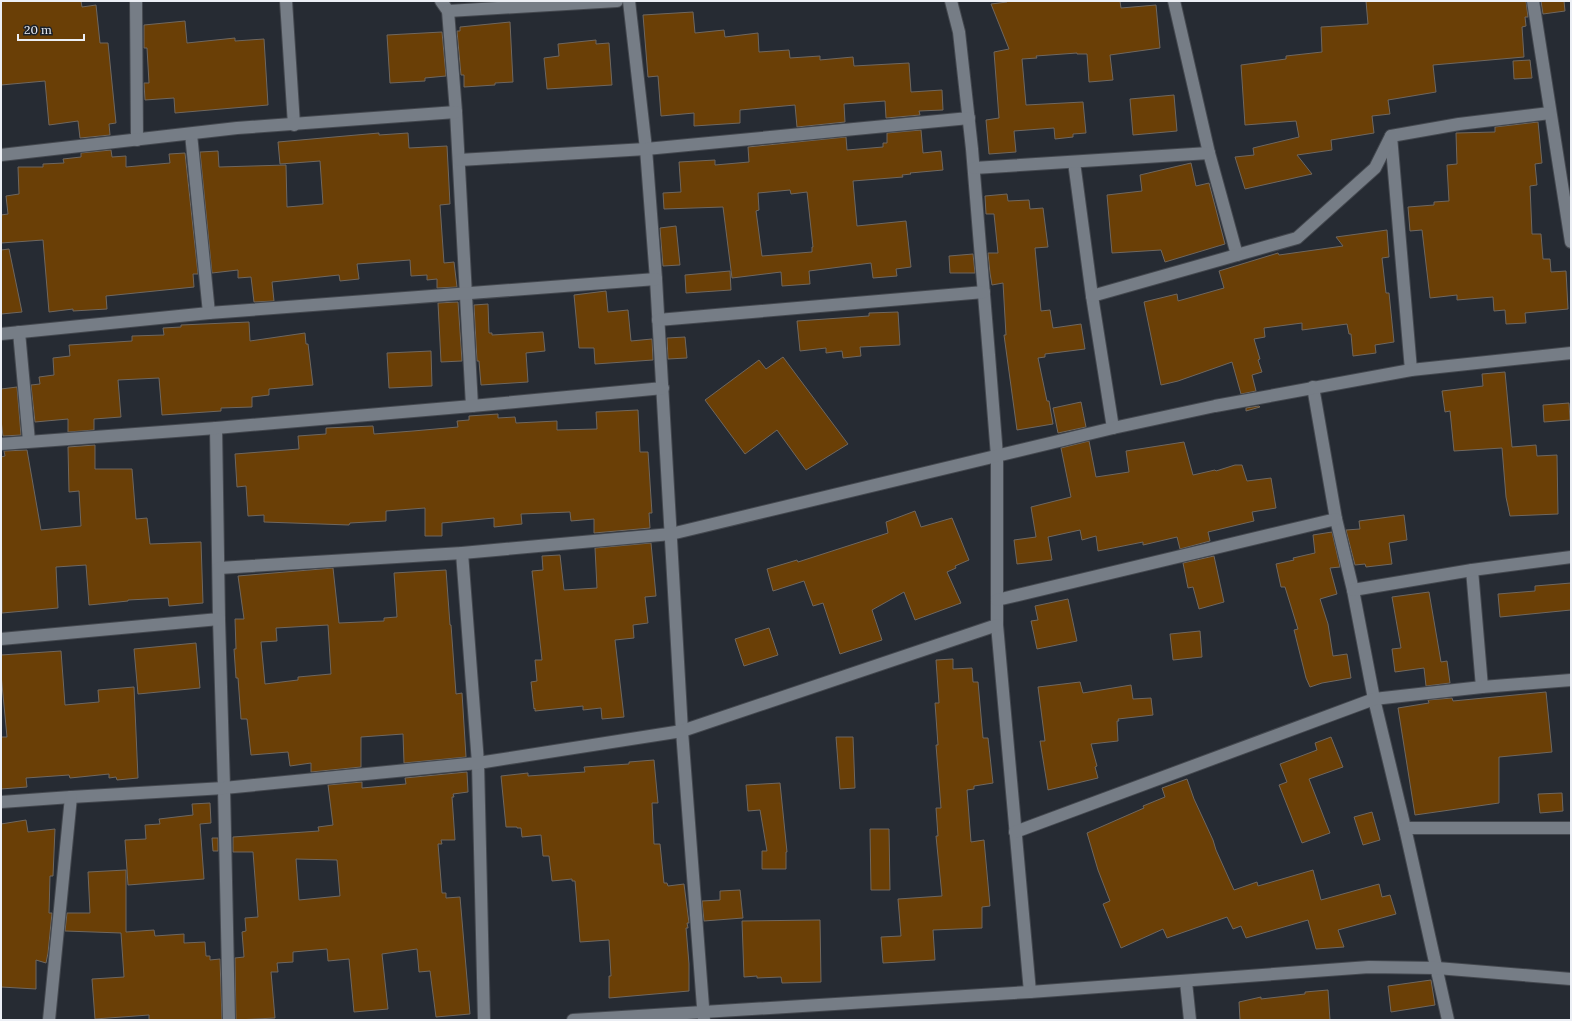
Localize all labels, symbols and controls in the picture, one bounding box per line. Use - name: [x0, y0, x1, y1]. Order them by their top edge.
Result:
- scale bar: [18, 16, 84, 42]
- text: 20 m: [24, 22, 52, 37]

